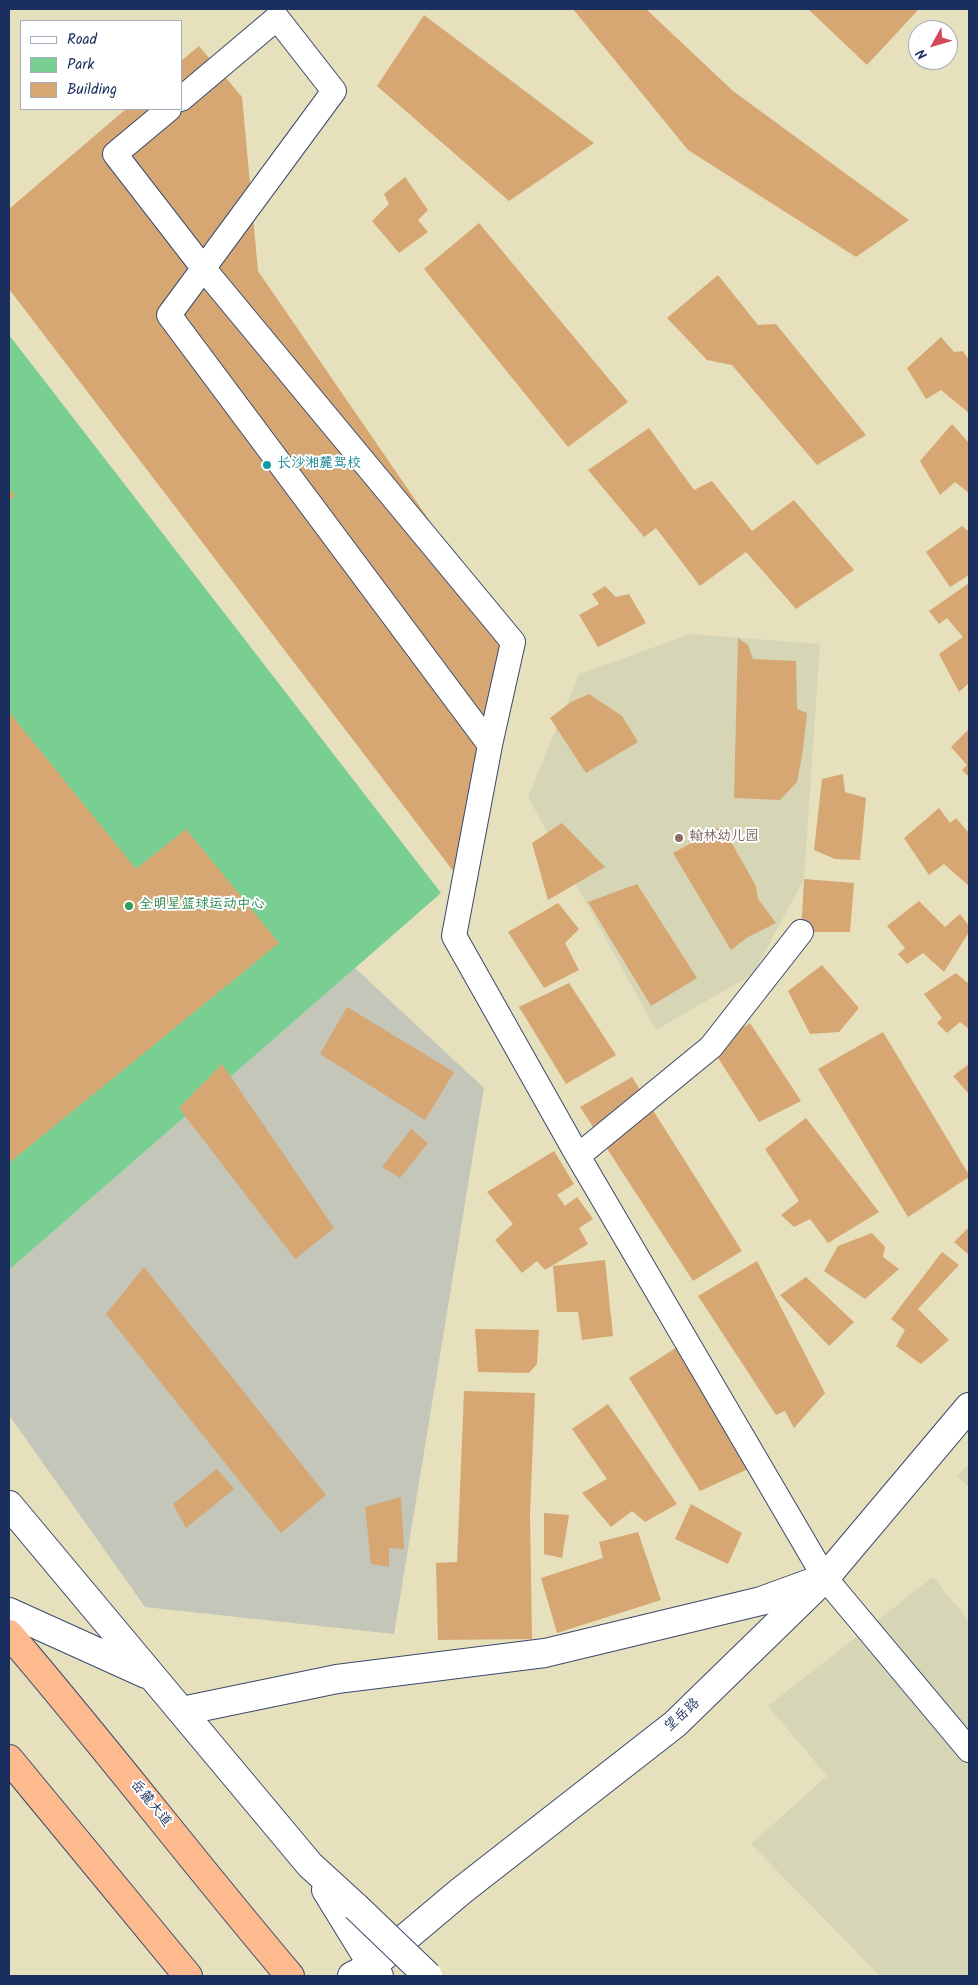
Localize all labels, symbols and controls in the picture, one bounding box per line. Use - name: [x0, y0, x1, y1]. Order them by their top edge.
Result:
- legend: [20, 20, 182, 110]
- north arrow: [908, 20, 958, 70]
- text: Road: [67, 28, 97, 52]
- text: N: [911, 43, 933, 64]
- text: Park: [67, 53, 94, 77]
- text: Building: [67, 78, 117, 102]
- place label: 长沙湘麓驾校: [277, 457, 361, 473]
- marker: 长沙湘麓驾校: [261, 459, 273, 471]
- place label: 翰林幼儿园: [689, 830, 759, 846]
- marker: 翰林幼儿园: [673, 832, 685, 844]
- place label: 全明星篮球运动中心: [139, 898, 265, 914]
- marker: 全明星篮球运动中心: [123, 900, 135, 912]
- street label: 望岳路: [662, 1696, 704, 1736]
- street label: 岳麓大道: [126, 1777, 174, 1831]

